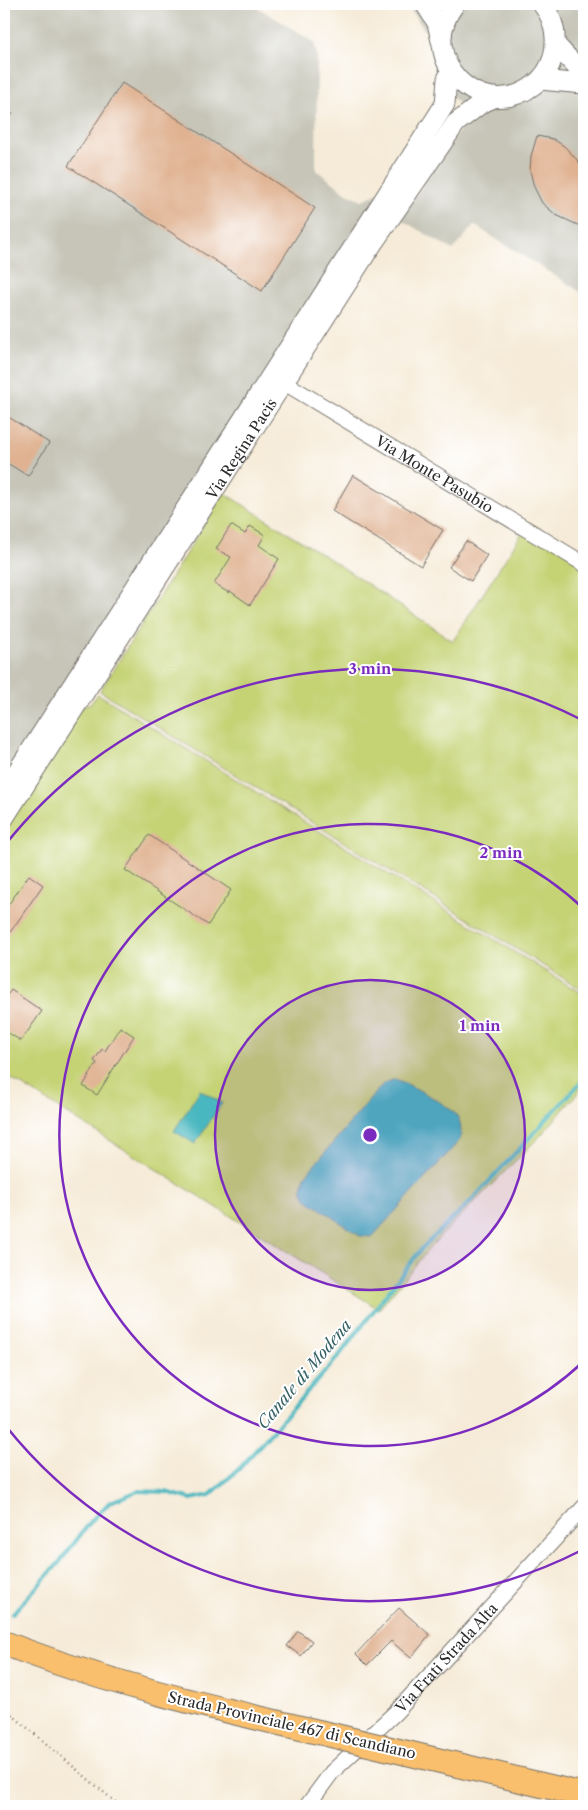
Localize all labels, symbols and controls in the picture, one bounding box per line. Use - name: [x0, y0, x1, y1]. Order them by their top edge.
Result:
- street label: Via Regina Pacis: [201, 394, 281, 504]
- street label: Via Monte Pasubio: [371, 430, 497, 517]
- text: 3 min: [349, 659, 392, 678]
- text: 2 min: [479, 843, 523, 862]
- text: 1 min: [459, 1016, 501, 1035]
- centre of rings: [361, 1126, 379, 1144]
- water label: Canale di Modena: [253, 1315, 356, 1433]
- street label: Via Frati Strada Alta: [390, 1598, 501, 1717]
- street label: Strada Provinciale 467 di Scandiano: [166, 1687, 418, 1763]

